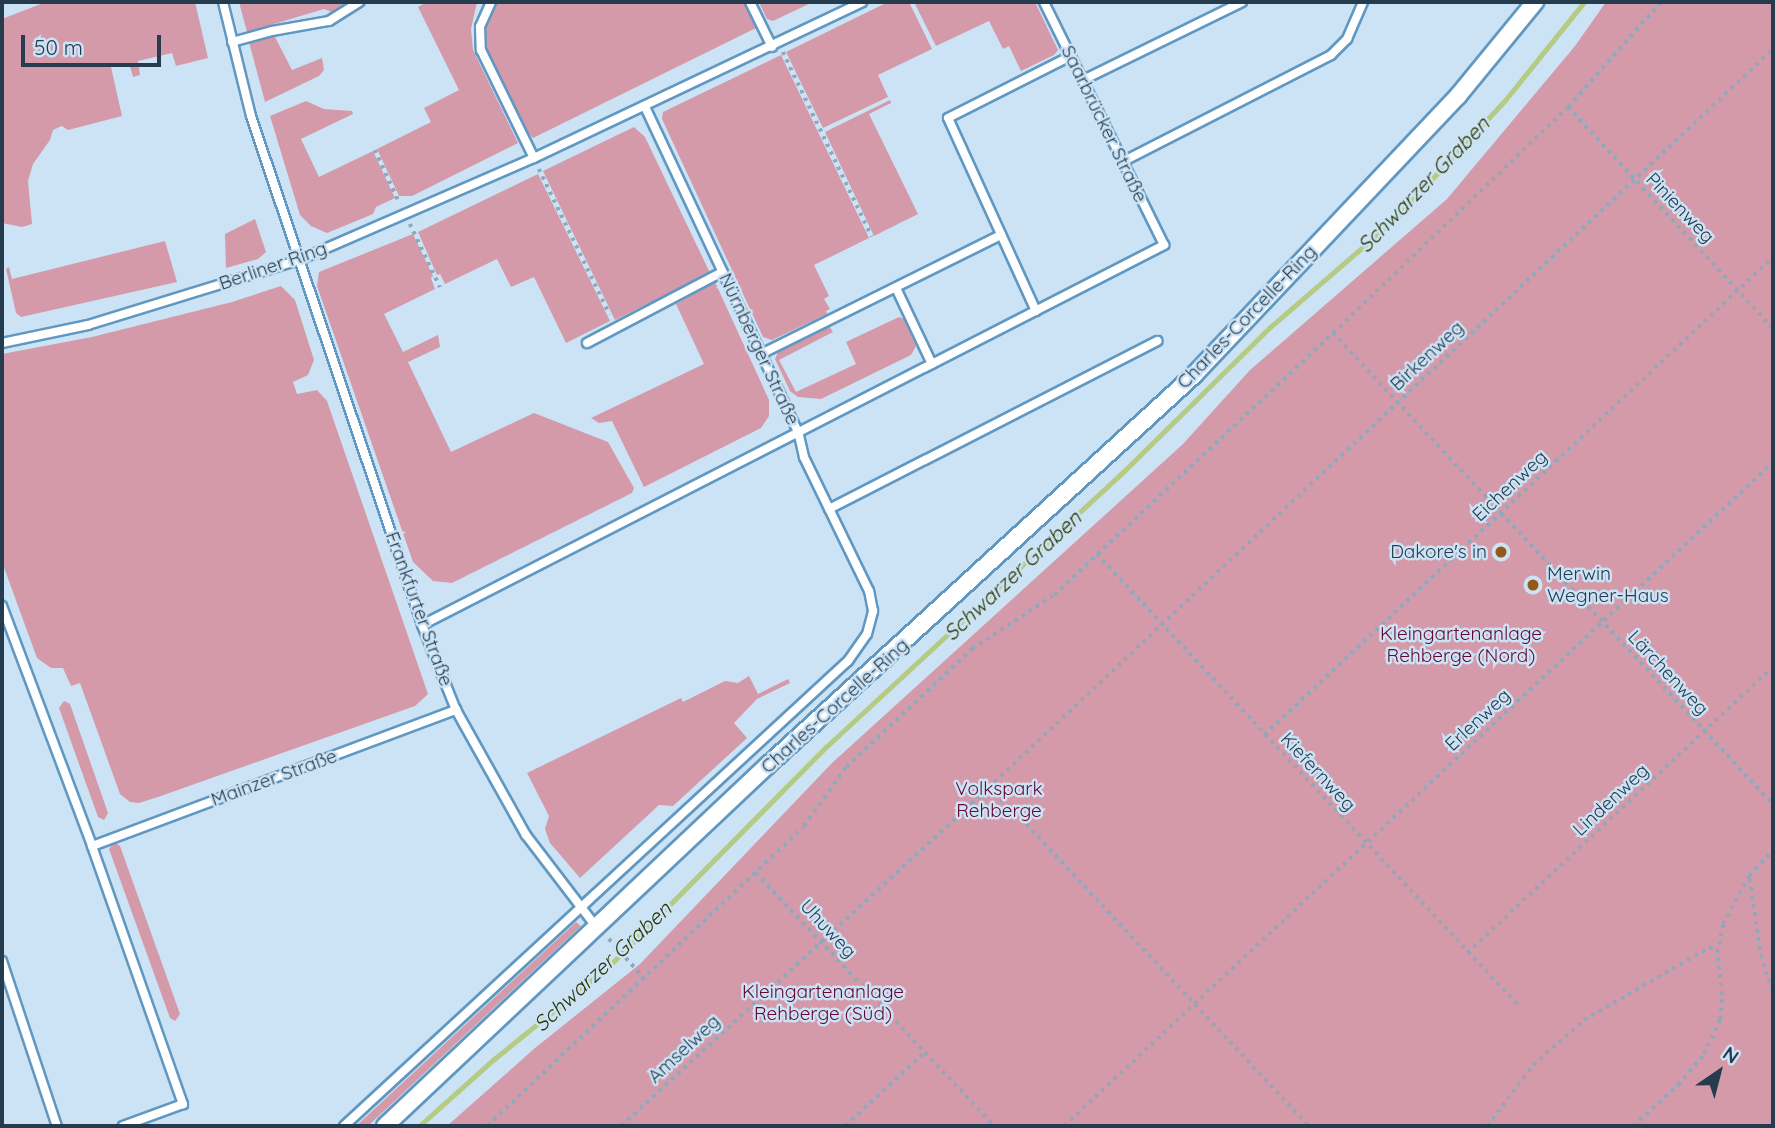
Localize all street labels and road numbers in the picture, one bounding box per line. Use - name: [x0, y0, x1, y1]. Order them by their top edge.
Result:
- street label: Saarbrücker Straße: [1056, 42, 1152, 206]
- street label: Pinienweg: [1641, 168, 1719, 248]
- street label: Berliner Ring: [216, 237, 330, 295]
- street label: Charles-Corcelle-Ring: [1172, 240, 1322, 394]
- street label: Nürnberger Straße: [714, 269, 804, 429]
- street label: Birkenweg: [1386, 316, 1468, 396]
- street label: Eichenweg: [1468, 446, 1552, 526]
- street label: Frankfurter Straße: [380, 529, 458, 689]
- street label: Lärchenweg: [1623, 626, 1713, 720]
- street label: Charles-Corcelle-Ring: [756, 634, 914, 778]
- street label: Erlenweg: [1441, 684, 1515, 756]
- street label: Kiefernweg: [1276, 728, 1360, 816]
- street label: Mainzer Straße: [208, 745, 340, 811]
- street label: Lindenweg: [1568, 759, 1654, 841]
- street label: Uhuweg: [795, 895, 861, 963]
- street label: Amselweg: [643, 1010, 725, 1088]

